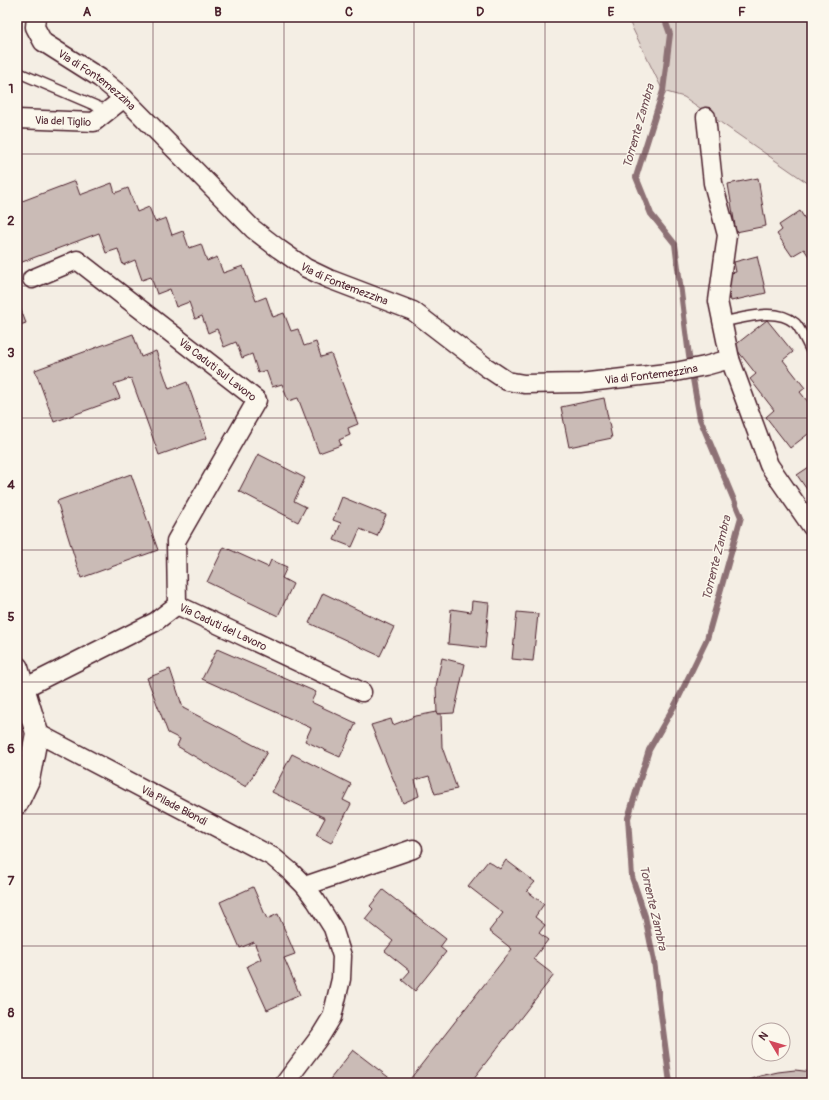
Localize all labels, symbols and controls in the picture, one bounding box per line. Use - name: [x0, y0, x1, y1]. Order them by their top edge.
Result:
- text: A: [83, 4, 92, 20]
- text: B: [214, 4, 222, 20]
- text: C: [345, 4, 353, 20]
- text: D: [476, 4, 484, 20]
- text: E: [608, 4, 615, 20]
- text: F: [738, 4, 746, 20]
- street label: Via di Fontemezzina: [56, 47, 138, 113]
- text: 1: [8, 81, 14, 97]
- water label: Torrente Zambra: [620, 81, 659, 170]
- street label: Via del Tiglio: [35, 113, 91, 128]
- text: 2: [7, 213, 15, 229]
- street label: Via di Fontemezzina: [298, 260, 390, 307]
- street label: Via Caduti sul Lavoro: [176, 335, 259, 404]
- text: 3: [7, 345, 15, 361]
- street label: Via di Fontemezzina: [604, 361, 699, 387]
- text: 4: [7, 477, 15, 493]
- water label: Torrente Zambra: [699, 513, 735, 602]
- street label: Via Caduti del Lavoro: [177, 600, 269, 653]
- text: 5: [7, 609, 15, 625]
- text: 6: [7, 741, 15, 757]
- street label: Via Pilade Biondi: [139, 782, 209, 828]
- water label: Torrente Zambra: [636, 864, 670, 953]
- text: 7: [8, 873, 15, 889]
- text: 8: [8, 1005, 15, 1021]
- north arrow: [751, 1022, 791, 1062]
- text: N: [756, 1029, 771, 1043]

